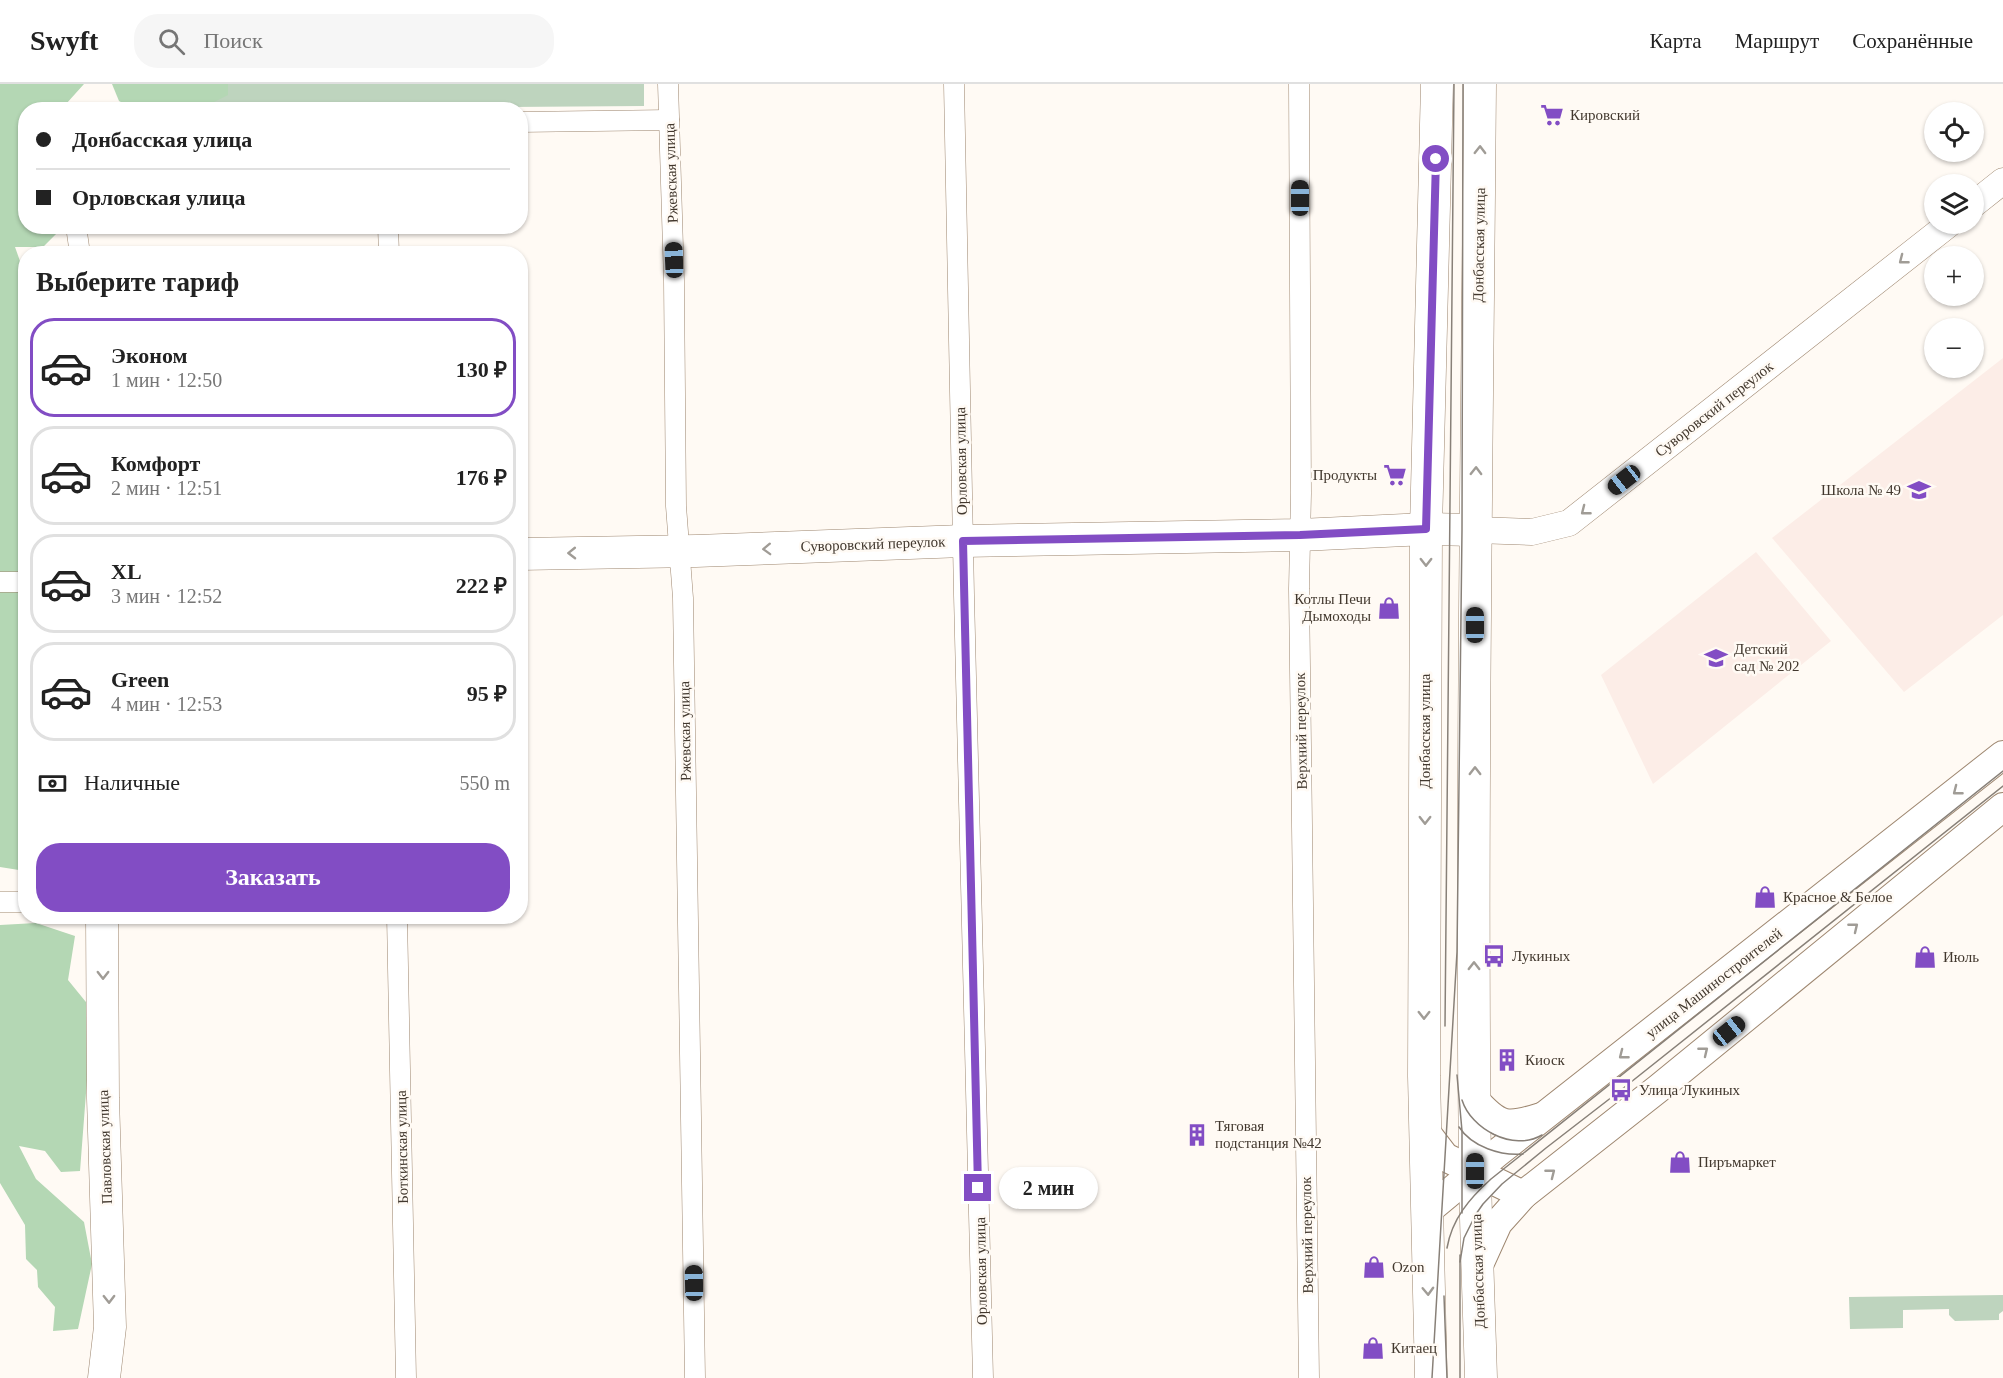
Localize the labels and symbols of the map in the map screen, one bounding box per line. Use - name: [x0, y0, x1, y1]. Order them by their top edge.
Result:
- supermarket icon: Кировский: [1539, 102, 1565, 128]
- place label: Кировский: [1570, 107, 1640, 123]
- street label: Ржевская улица: [661, 122, 681, 223]
- route start: [1422, 145, 1449, 172]
- one-way arrow: [1474, 146, 1486, 155]
- car: [1291, 180, 1309, 216]
- street label: Донбасская улица: [1470, 187, 1488, 303]
- car: [664, 242, 684, 278]
- one-way arrow: [1899, 252, 1910, 263]
- street label: Суворовский переулок: [1652, 358, 1777, 460]
- street label: Орловская улица: [952, 406, 970, 515]
- supermarket icon: Продукты: [1382, 462, 1408, 488]
- car: [1604, 462, 1644, 498]
- place label: Продукты: [1313, 467, 1377, 483]
- one-way arrow: [1470, 467, 1483, 476]
- school or university icon: Школа № 49: [1906, 477, 1932, 503]
- place label: Школа № 49: [1821, 482, 1901, 498]
- one-way arrow: [1581, 503, 1592, 514]
- street label: Суворовский переулок: [800, 533, 946, 555]
- one-way arrow: [762, 542, 771, 555]
- one-way arrow: [567, 547, 576, 560]
- one-way arrow: [1420, 558, 1432, 567]
- place label: Котлы Печи Дымоходы: [1294, 591, 1371, 624]
- shop icon: Котлы Печи Дымоходы: [1376, 595, 1402, 621]
- car: [1466, 607, 1484, 643]
- place label: Детский сад № 202: [1734, 641, 1799, 674]
- school or university icon: Детский сад № 202: [1703, 645, 1729, 671]
- street label: Верхний переулок: [1292, 672, 1310, 790]
- street label: Донбасская улица: [1417, 673, 1433, 788]
- street label: Ржевская улица: [676, 680, 694, 781]
- one-way arrow: [1469, 766, 1481, 775]
- one-way arrow: [1953, 783, 1964, 794]
- one-way arrow: [1419, 816, 1431, 825]
- shop icon: Красное & Белое: [1752, 884, 1778, 910]
- place label: Красное & Белое: [1783, 889, 1893, 905]
- one-way arrow: [1847, 924, 1858, 935]
- street label: улица Машиностроителей: [1643, 925, 1785, 1041]
- bus stop icon: Лукиных: [1481, 943, 1507, 969]
- shop icon: Июль: [1912, 944, 1938, 970]
- place label: Лукиных: [1512, 948, 1571, 964]
- place label: Июль: [1943, 949, 1979, 965]
- one-way arrow: [1468, 961, 1480, 970]
- one-way arrow: [97, 970, 109, 979]
- one-way arrow: [1418, 1011, 1430, 1020]
- car: [1709, 1013, 1749, 1049]
- building icon: Киоск: [1494, 1047, 1520, 1073]
- one-way arrow: [1618, 1047, 1629, 1058]
- one-way arrow: [1697, 1048, 1708, 1059]
- place label: Киоск: [1525, 1052, 1566, 1068]
- bus stop icon: Улица Лукиных: [1608, 1077, 1634, 1103]
- place label: Улица Лукиных: [1639, 1082, 1741, 1098]
- street label: Павловская улица: [95, 1089, 115, 1204]
- street label: Боткинская улица: [393, 1090, 411, 1204]
- place label: Тяговая подстанция №42: [1215, 1118, 1322, 1151]
- building icon: Тяговая подстанция №42: [1184, 1122, 1210, 1148]
- shop icon: Пиръмаркет: [1667, 1149, 1693, 1175]
- car: [1466, 1153, 1484, 1189]
- place label: Пиръмаркет: [1698, 1154, 1776, 1170]
- callout: 2 мин: [999, 1167, 1098, 1209]
- one-way arrow: [1544, 1169, 1555, 1180]
- route end: [964, 1174, 991, 1201]
- street label: Верхний переулок: [1298, 1176, 1316, 1294]
- street label: Донбасская улица: [1468, 1213, 1488, 1329]
- street label: Орловская улица: [972, 1216, 990, 1325]
- shop icon: Ozon: [1361, 1254, 1387, 1280]
- place label: Ozon: [1392, 1259, 1425, 1275]
- car: [685, 1265, 703, 1301]
- one-way arrow: [1421, 1287, 1434, 1296]
- one-way arrow: [103, 1294, 116, 1303]
- shop icon: Китаец: [1360, 1335, 1386, 1361]
- place label: Китаец: [1391, 1340, 1437, 1356]

